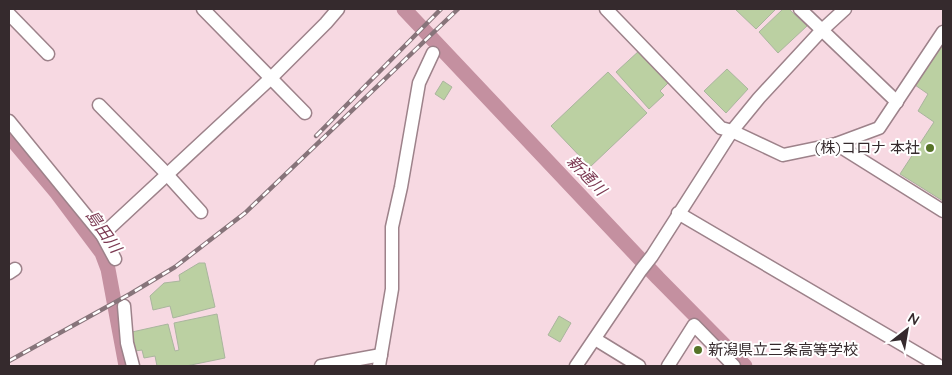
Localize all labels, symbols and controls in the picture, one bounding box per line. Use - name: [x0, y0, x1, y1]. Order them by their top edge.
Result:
- place label: (株)コロナ 本社: [815, 138, 920, 157]
- marker: (株)コロナ 本社: [924, 142, 936, 154]
- water label: 新通川: [563, 151, 612, 201]
- water label: 島田川: [82, 206, 127, 258]
- north arrow: [882, 305, 932, 355]
- text: N: [905, 308, 923, 329]
- place label: 新潟県立三条高等学校: [708, 340, 858, 359]
- marker: 新潟県立三条高等学校: [692, 344, 704, 356]

